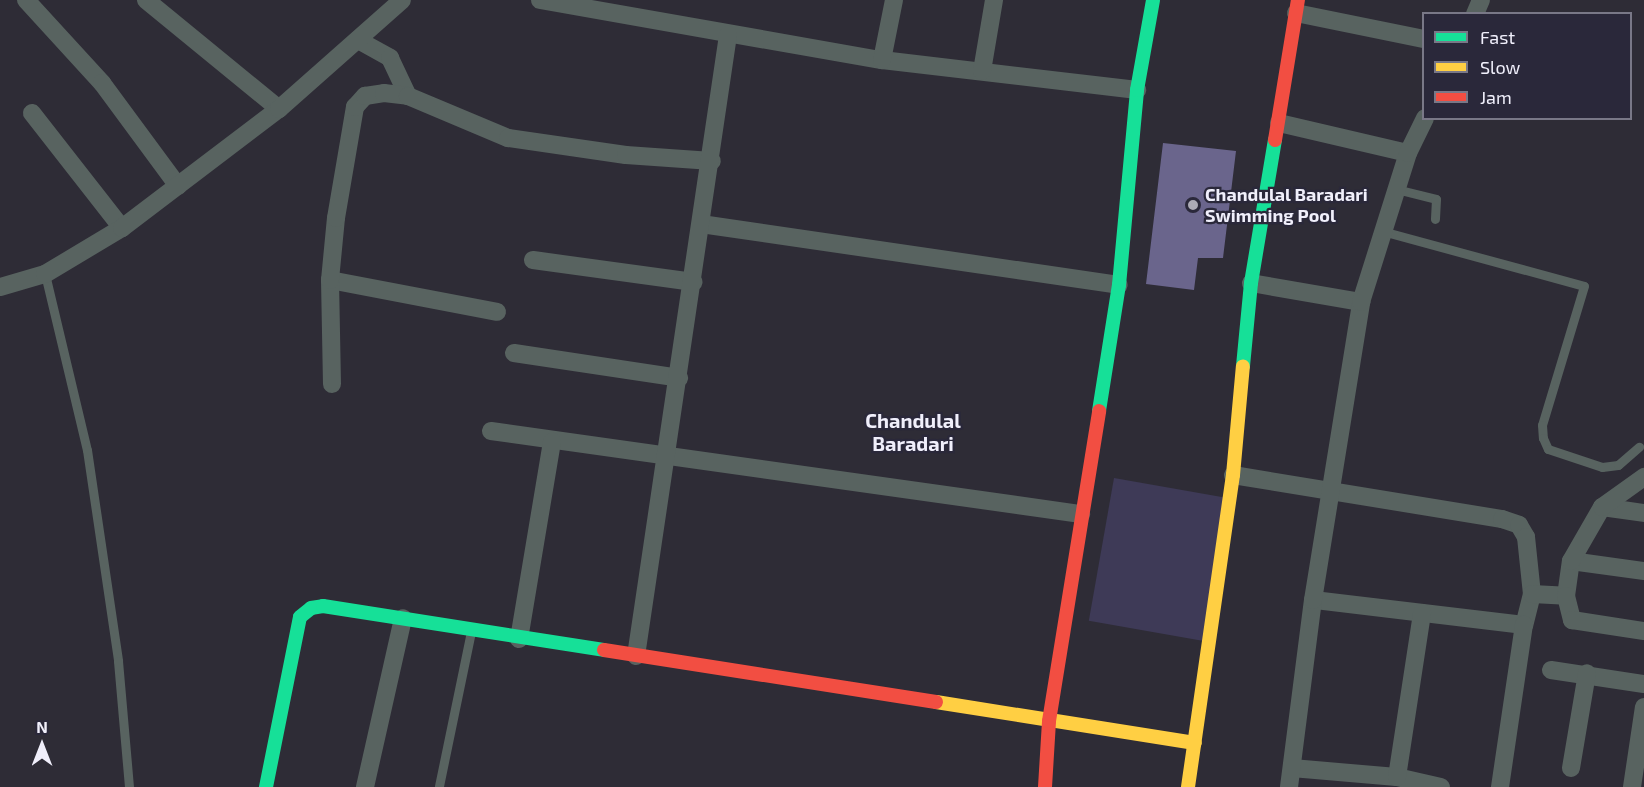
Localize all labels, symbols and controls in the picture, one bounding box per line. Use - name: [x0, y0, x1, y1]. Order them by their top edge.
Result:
- legend: [1422, 12, 1632, 120]
- text: Fast: [1480, 26, 1515, 48]
- text: Slow: [1480, 56, 1520, 78]
- text: Jam: [1480, 86, 1512, 108]
- place label: Chandulal Baradari Swimming Pool: [1205, 184, 1368, 226]
- marker: Chandulal Baradari Swimming Pool: [1186, 198, 1200, 212]
- district label: Chandulal Baradari: [865, 409, 961, 456]
- north arrow: [12, 715, 72, 775]
- text: N: [36, 717, 48, 736]

